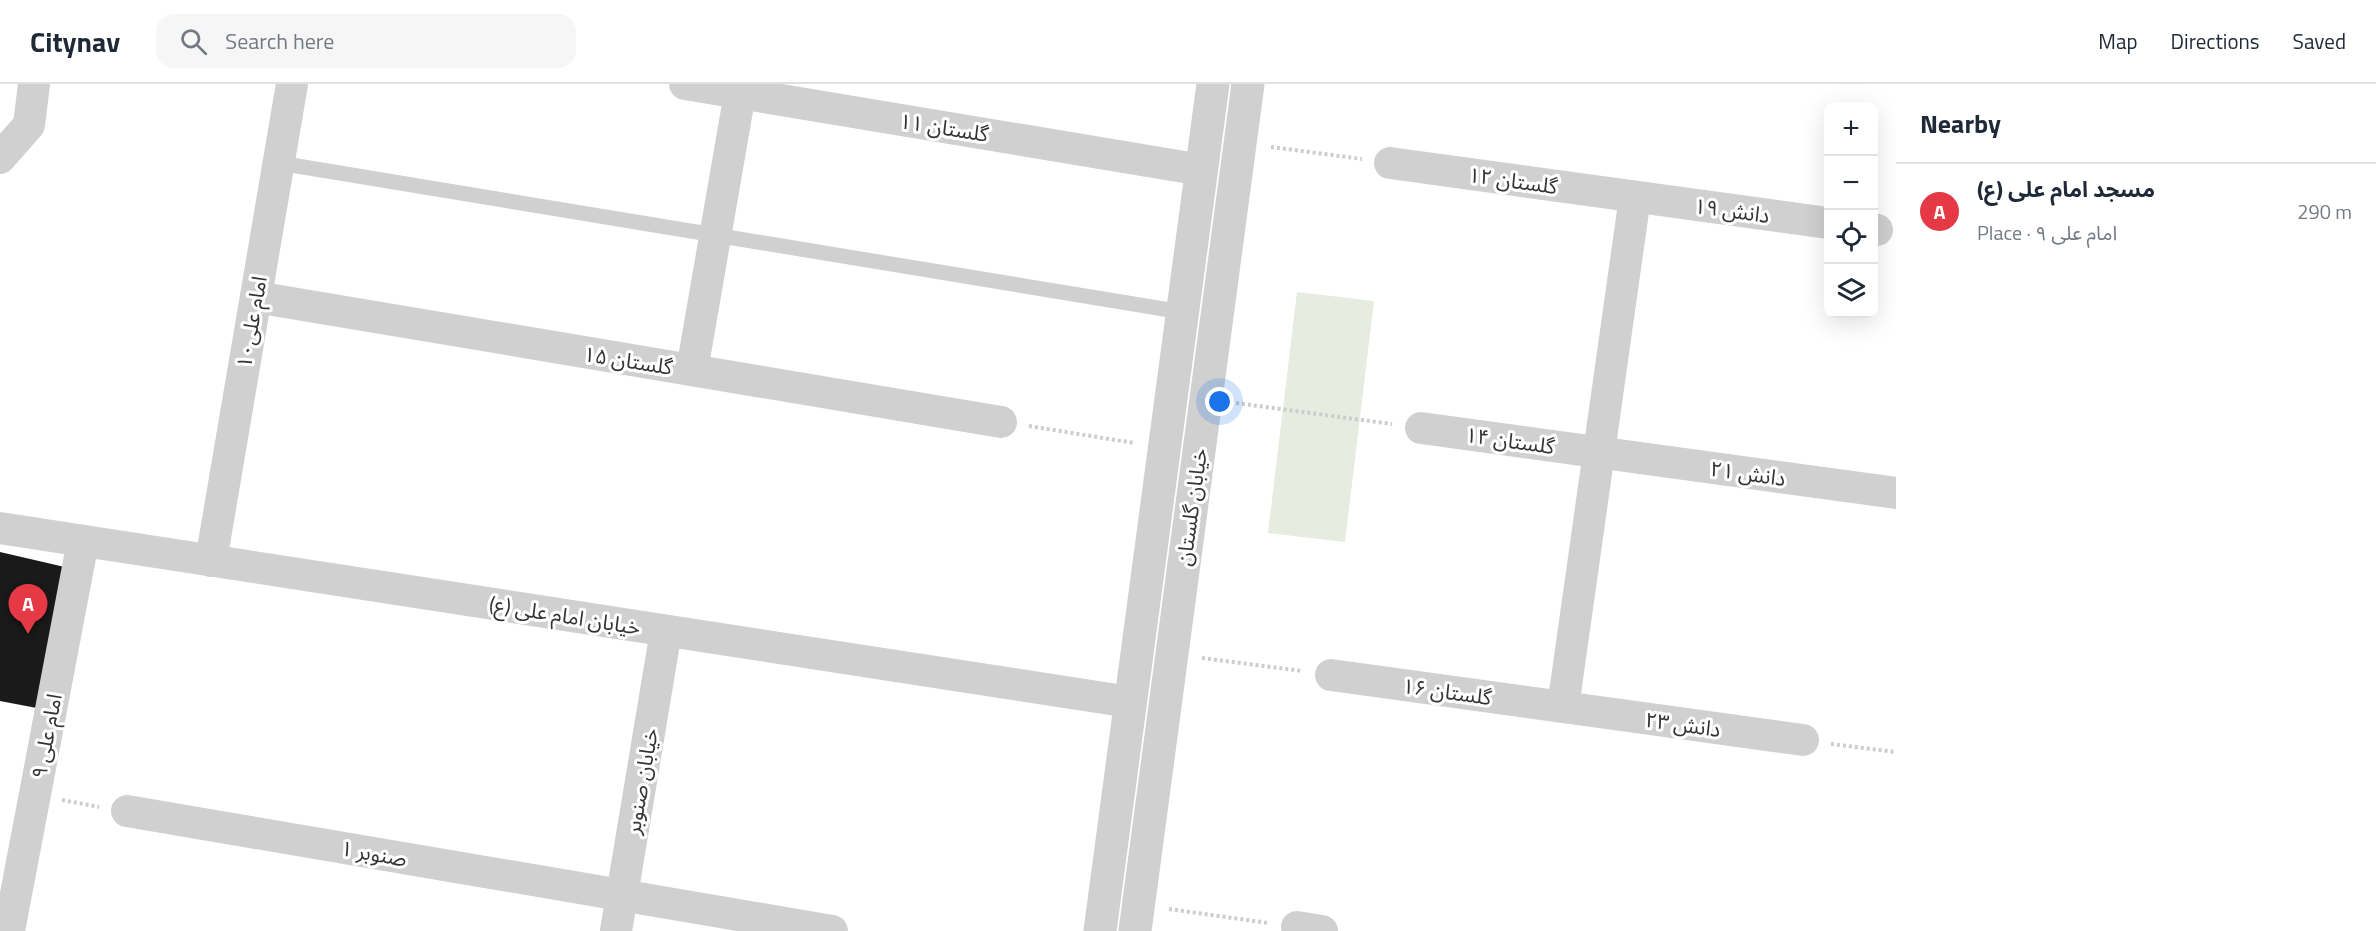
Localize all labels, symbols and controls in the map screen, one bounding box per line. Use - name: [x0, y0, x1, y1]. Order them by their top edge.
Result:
- search box: [156, 14, 576, 68]
- text: Citynav: [30, 20, 120, 63]
- text: Search here: [225, 24, 334, 58]
- icon: search: [177, 25, 210, 58]
- text: Map: [2098, 25, 2138, 57]
- text: Directions: [2171, 25, 2260, 57]
- text: Saved: [2293, 25, 2346, 57]
- map controls: [1824, 102, 1878, 318]
- button: +: [1824, 102, 1878, 156]
- street label: گلستان ۱۱: [897, 104, 991, 150]
- text: Nearby: [1920, 104, 2001, 143]
- button: −: [1824, 156, 1878, 210]
- street label: گلستان ۱۲: [1466, 158, 1560, 202]
- text: مسجد امام علی (ع): [1977, 172, 2155, 206]
- street label: دانش ۱۹: [1692, 189, 1772, 231]
- text: A: [1933, 196, 1946, 227]
- text: 290 m: [2297, 196, 2352, 227]
- button: locate: [1824, 210, 1878, 264]
- text: Place · امام علی ۹: [1977, 217, 2117, 248]
- button: layers: [1824, 264, 1878, 318]
- street label: امام علی۱۰: [227, 273, 276, 371]
- street label: گلستان ۱۵: [581, 337, 675, 383]
- your location: [1205, 387, 1234, 416]
- street label: گلستان ۱۴: [1463, 418, 1557, 462]
- street label: خیابان گلستان: [1167, 446, 1215, 568]
- street label: دانش ۲۱: [1708, 452, 1788, 494]
- pin: A: [9, 584, 48, 634]
- street label: خیابان امام علی (ع): [487, 587, 643, 644]
- street label: گلستان ۱۶: [1400, 669, 1494, 713]
- street label: امام علی ۹: [22, 691, 71, 781]
- street label: دانش ۲۳: [1643, 703, 1723, 745]
- street label: خیابان صنوبر: [616, 725, 666, 838]
- street label: صنوبر ۱: [338, 831, 410, 875]

